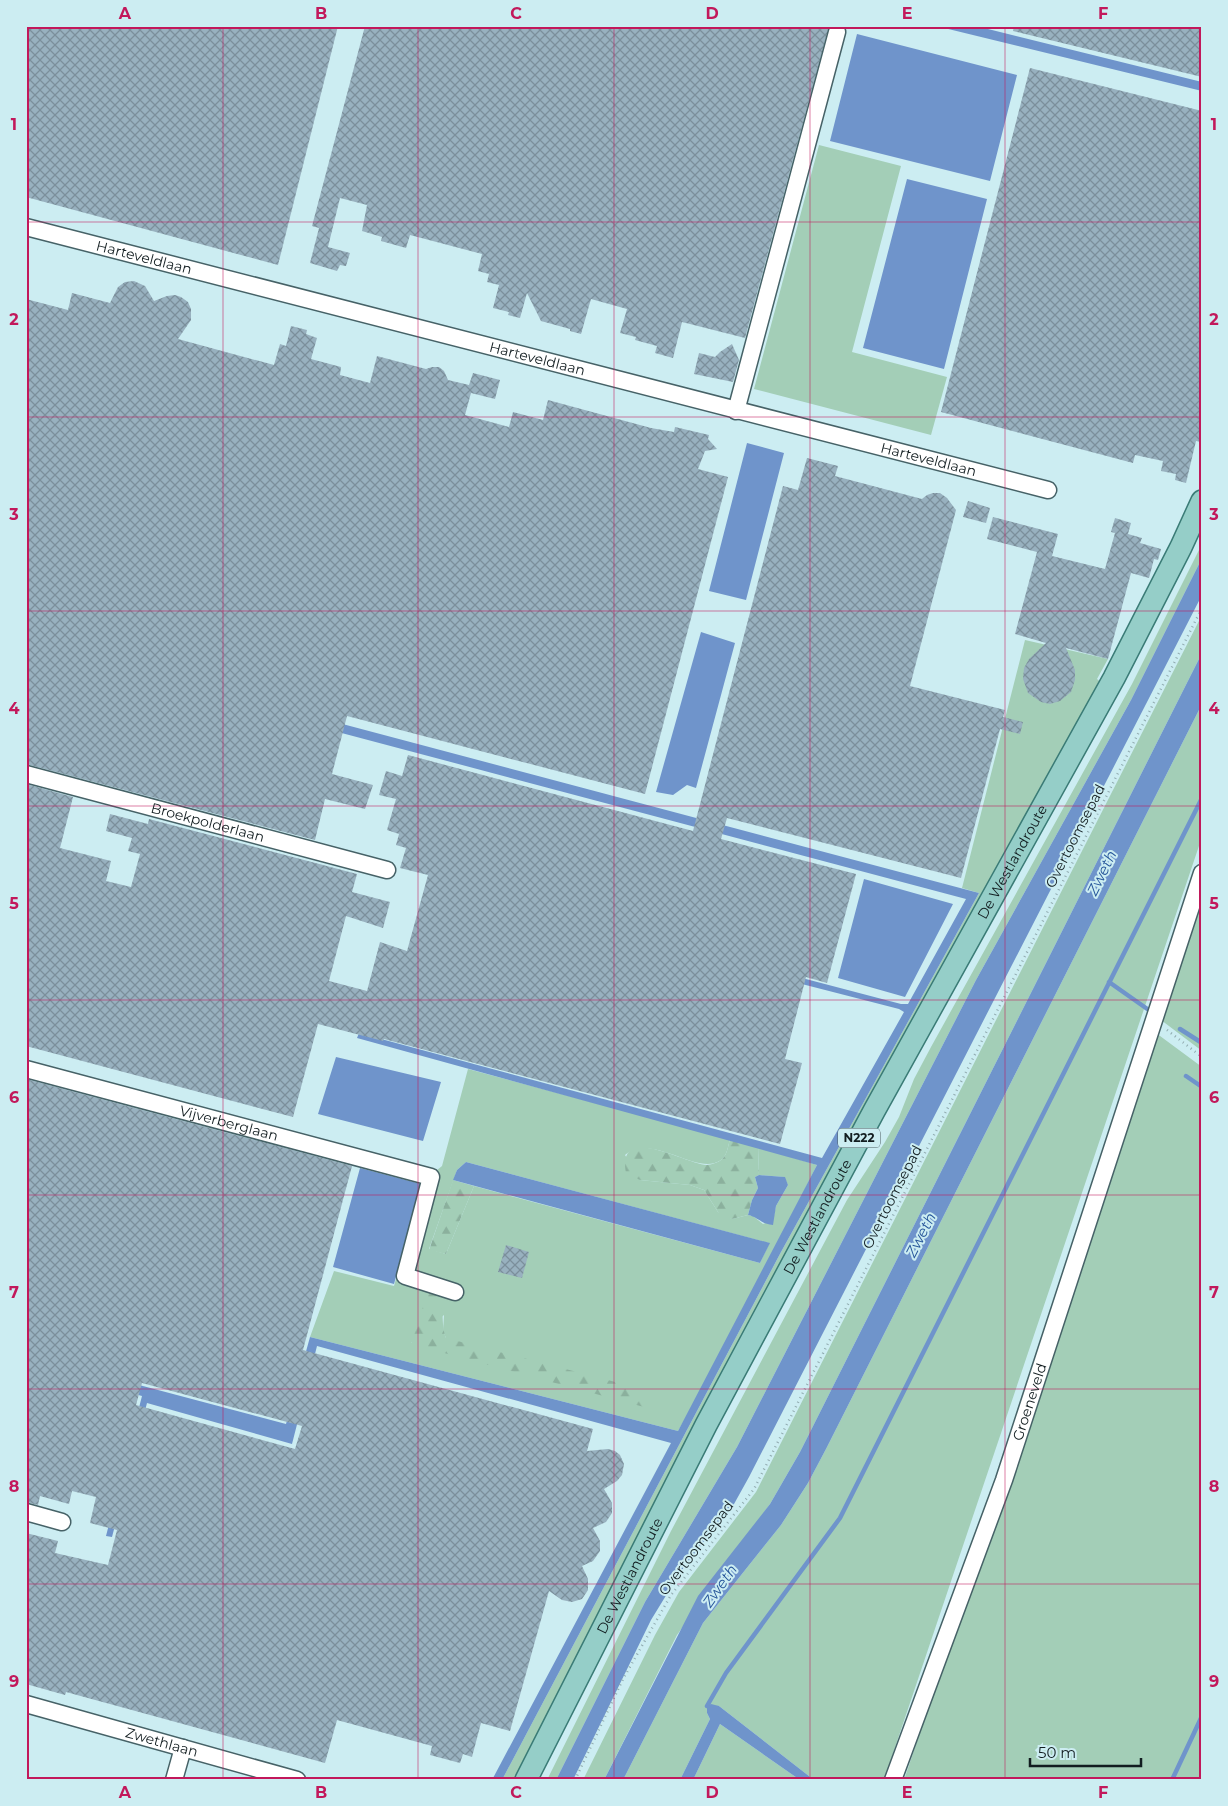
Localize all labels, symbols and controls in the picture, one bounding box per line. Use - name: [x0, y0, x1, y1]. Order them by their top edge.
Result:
- text: A: [118, 4, 132, 23]
- text: B: [315, 4, 327, 23]
- text: C: [510, 4, 522, 23]
- text: D: [705, 4, 719, 23]
- text: E: [902, 4, 912, 23]
- text: F: [1098, 4, 1108, 23]
- text: 1: [11, 115, 17, 134]
- text: 1: [1211, 115, 1217, 134]
- street label: Harteveldlaan: [94, 236, 194, 278]
- text: 2: [9, 310, 19, 329]
- text: 2: [1209, 310, 1219, 329]
- street label: Harteveldlaan: [488, 338, 587, 380]
- street label: Harteveldlaan: [879, 438, 978, 480]
- text: 3: [8, 505, 19, 524]
- text: 3: [1208, 505, 1219, 524]
- text: 4: [8, 699, 20, 718]
- text: 4: [1208, 699, 1220, 718]
- street label: Overtoomsepad: [1041, 781, 1109, 891]
- street label: Broekpolderlaan: [149, 799, 266, 846]
- street label: De Westlandroute: [973, 801, 1051, 922]
- water label: Zweth: [1082, 847, 1121, 899]
- text: 5: [9, 894, 19, 913]
- text: 5: [1209, 894, 1219, 913]
- text: 6: [9, 1088, 19, 1107]
- text: 6: [1209, 1088, 1219, 1107]
- street label: Vijverberglaan: [178, 1101, 280, 1145]
- road number: N222: [838, 1128, 880, 1148]
- street label: Overtoomsepad: [858, 1142, 926, 1252]
- street label: De Westlandroute: [779, 1156, 855, 1278]
- water label: Zweth: [901, 1209, 940, 1261]
- text: 7: [9, 1283, 19, 1302]
- text: 7: [1209, 1283, 1219, 1302]
- street label: Groeneveld: [1008, 1361, 1050, 1443]
- text: 8: [9, 1477, 19, 1496]
- text: 8: [1209, 1477, 1219, 1496]
- street label: Overtoomsepad: [655, 1497, 737, 1599]
- street label: De Westlandroute: [593, 1515, 667, 1637]
- water label: Zweth: [698, 1561, 741, 1612]
- text: 9: [9, 1672, 19, 1691]
- text: 9: [1209, 1672, 1219, 1691]
- street label: Zwethlaan: [124, 1723, 200, 1761]
- scale bar: [1030, 1736, 1142, 1768]
- text: 50 m: [1038, 1743, 1076, 1762]
- text: A: [118, 1783, 132, 1802]
- text: B: [315, 1783, 327, 1802]
- text: C: [510, 1783, 522, 1802]
- text: D: [705, 1783, 719, 1802]
- text: E: [902, 1783, 912, 1802]
- text: F: [1098, 1783, 1108, 1802]

